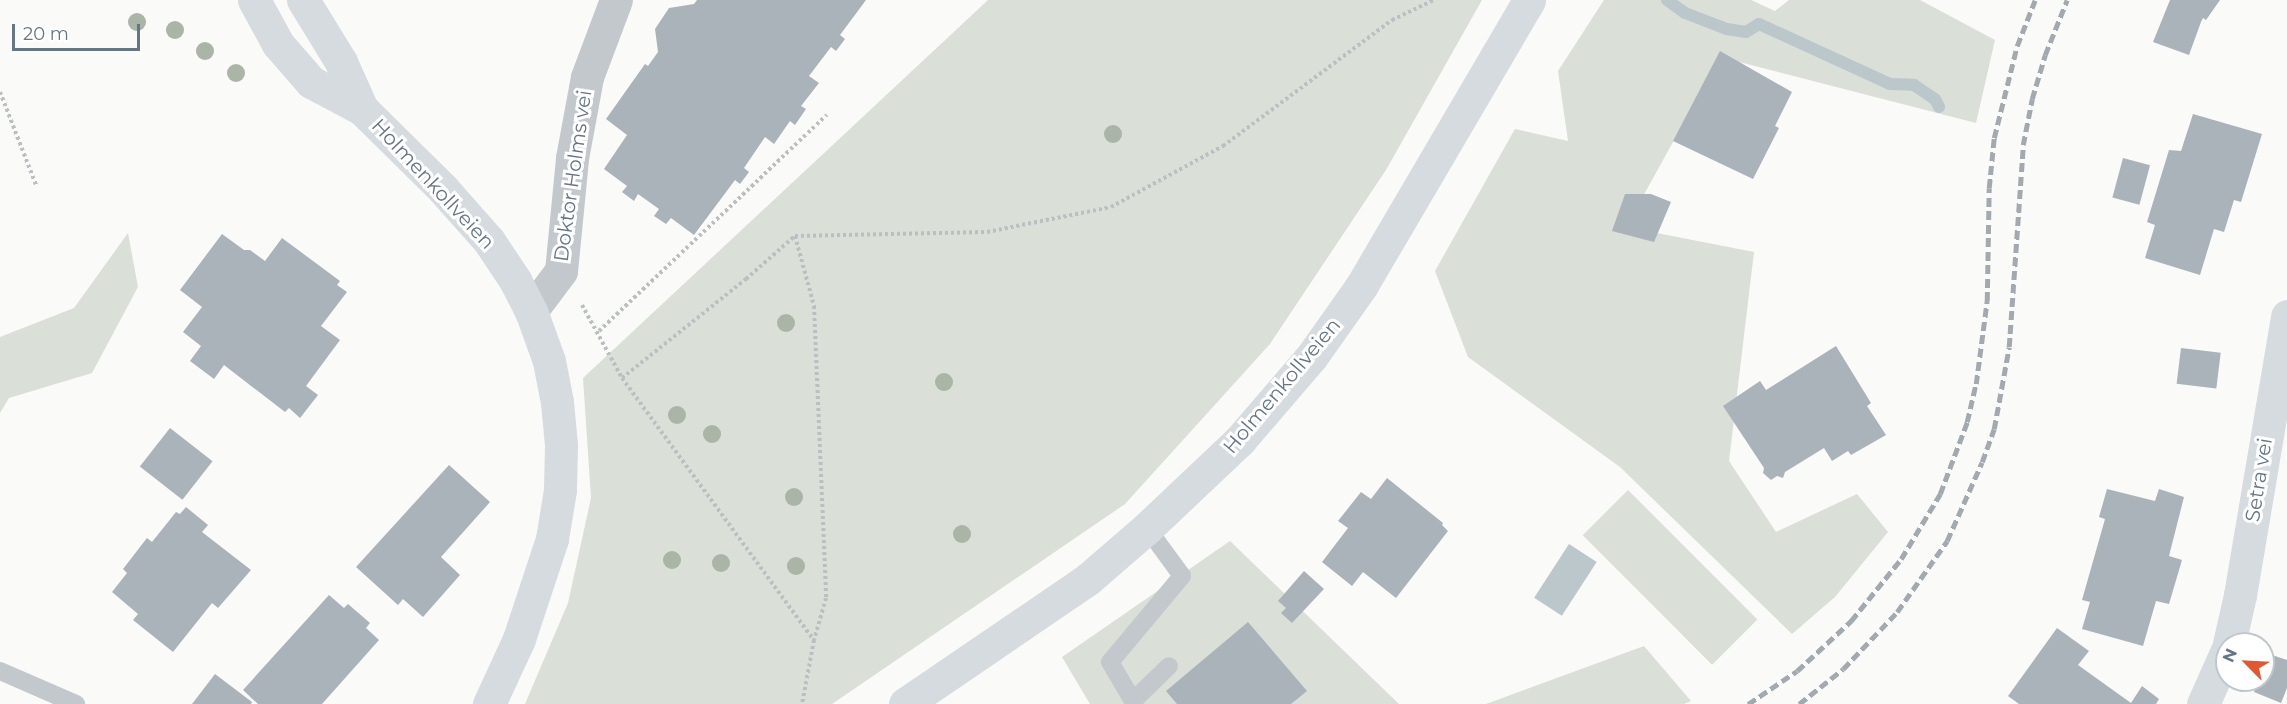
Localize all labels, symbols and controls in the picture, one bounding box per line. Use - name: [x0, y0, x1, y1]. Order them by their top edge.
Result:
- scale bar: [15, 12, 142, 50]
- text: 20 m: [23, 23, 69, 45]
- street label: Doktor Holms vei: [549, 89, 597, 263]
- street label: Holmenkollveien: [366, 114, 500, 254]
- street label: Holmenkollveien: [1218, 313, 1346, 459]
- street label: Setra vei: [2241, 436, 2277, 524]
- north arrow: [2215, 632, 2275, 692]
- text: N: [2219, 646, 2241, 665]

